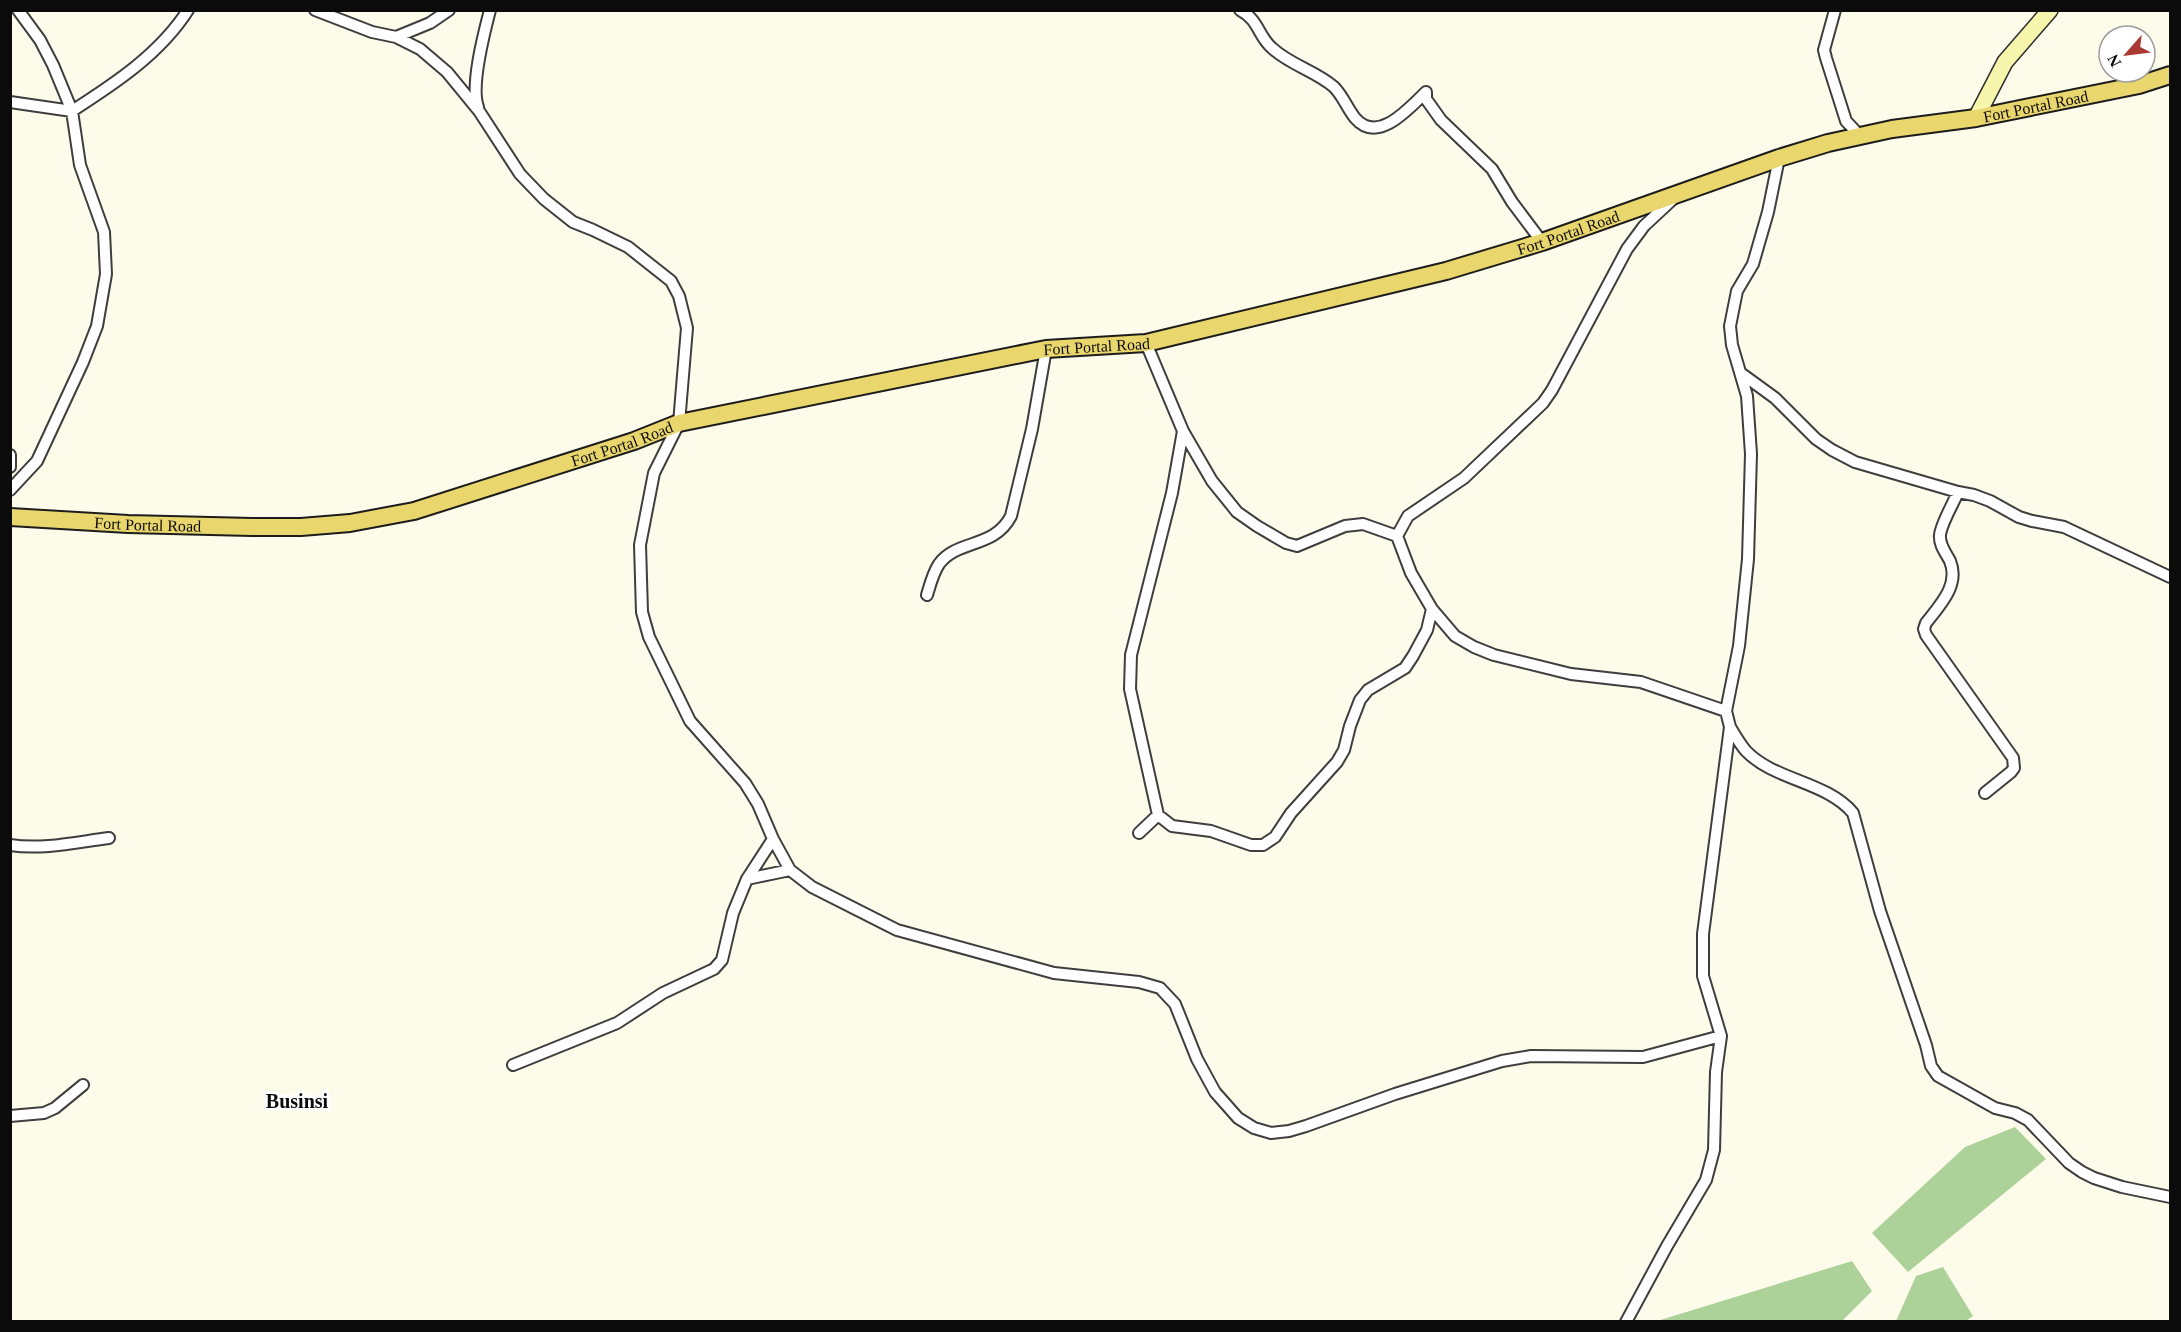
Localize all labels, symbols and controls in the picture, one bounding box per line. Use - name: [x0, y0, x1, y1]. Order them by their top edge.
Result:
- north arrow: [2097, 24, 2157, 84]
- text: N: [2104, 51, 2124, 70]
- street label: Fort Portal Road: [1982, 87, 2090, 125]
- street label: Fort Portal Road: [1515, 207, 1621, 258]
- street label: Fort Portal Road: [1043, 334, 1150, 358]
- street label: Fort Portal Road: [569, 418, 675, 469]
- street label: Fort Portal Road: [94, 514, 201, 534]
- district label: Businsi: [266, 1090, 329, 1112]

